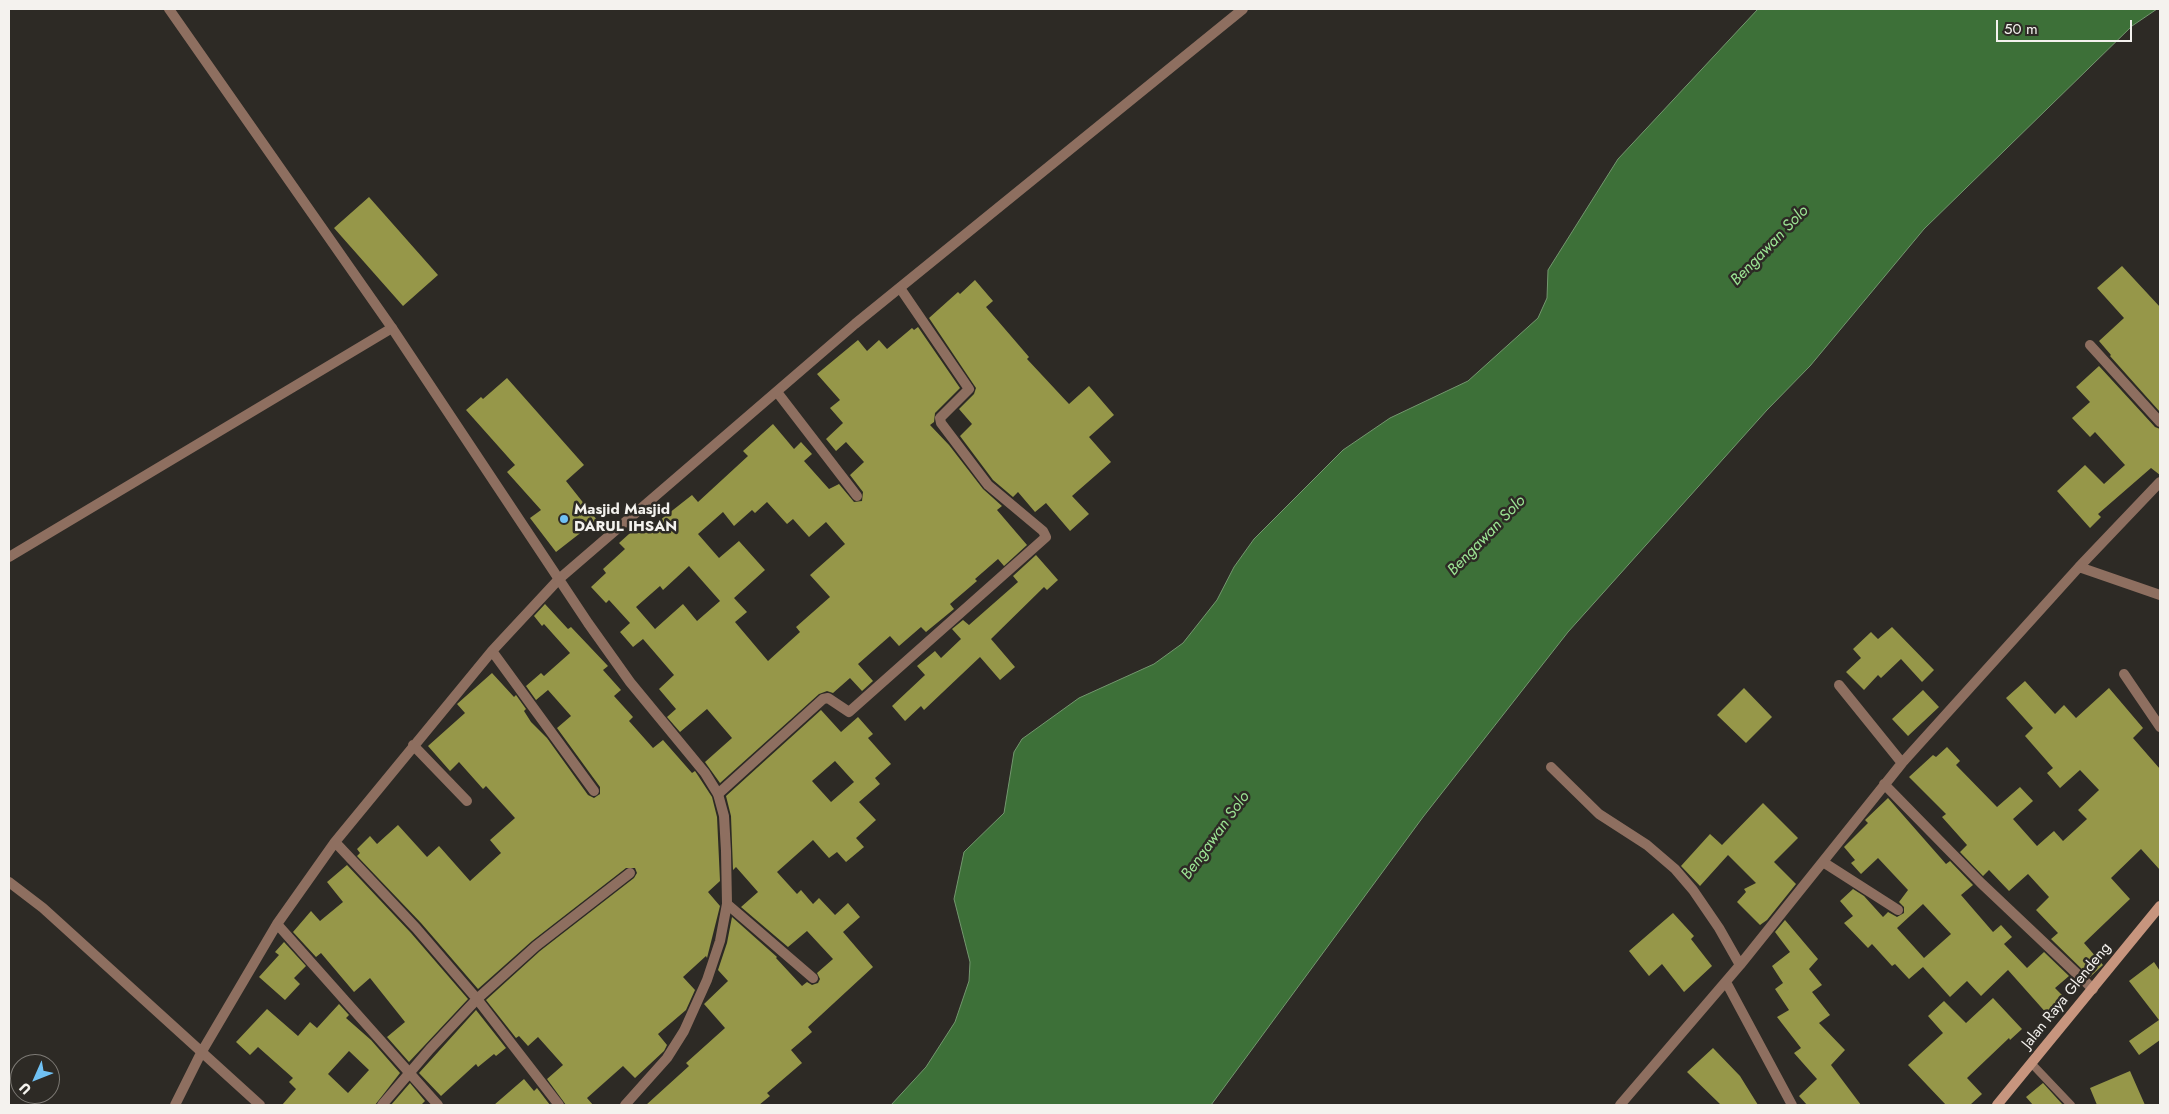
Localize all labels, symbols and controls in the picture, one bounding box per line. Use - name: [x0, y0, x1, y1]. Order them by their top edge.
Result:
- scale bar: [1999, 10, 2135, 42]
- text: 50 m: [2004, 18, 2038, 40]
- water label: Bengawan Solo: [1727, 202, 1813, 290]
- water label: Bengawan Solo: [1444, 492, 1530, 580]
- place label: Masjid Masjid DARUL IHSAN: [574, 501, 677, 536]
- marker: Masjid Masjid DARUL IHSAN: [558, 513, 570, 525]
- water label: Bengawan Solo: [1178, 788, 1254, 884]
- street label: Jalan Raya Glendeng: [2019, 939, 2115, 1053]
- north arrow: [10, 1054, 60, 1104]
- text: U: [14, 1078, 36, 1099]

